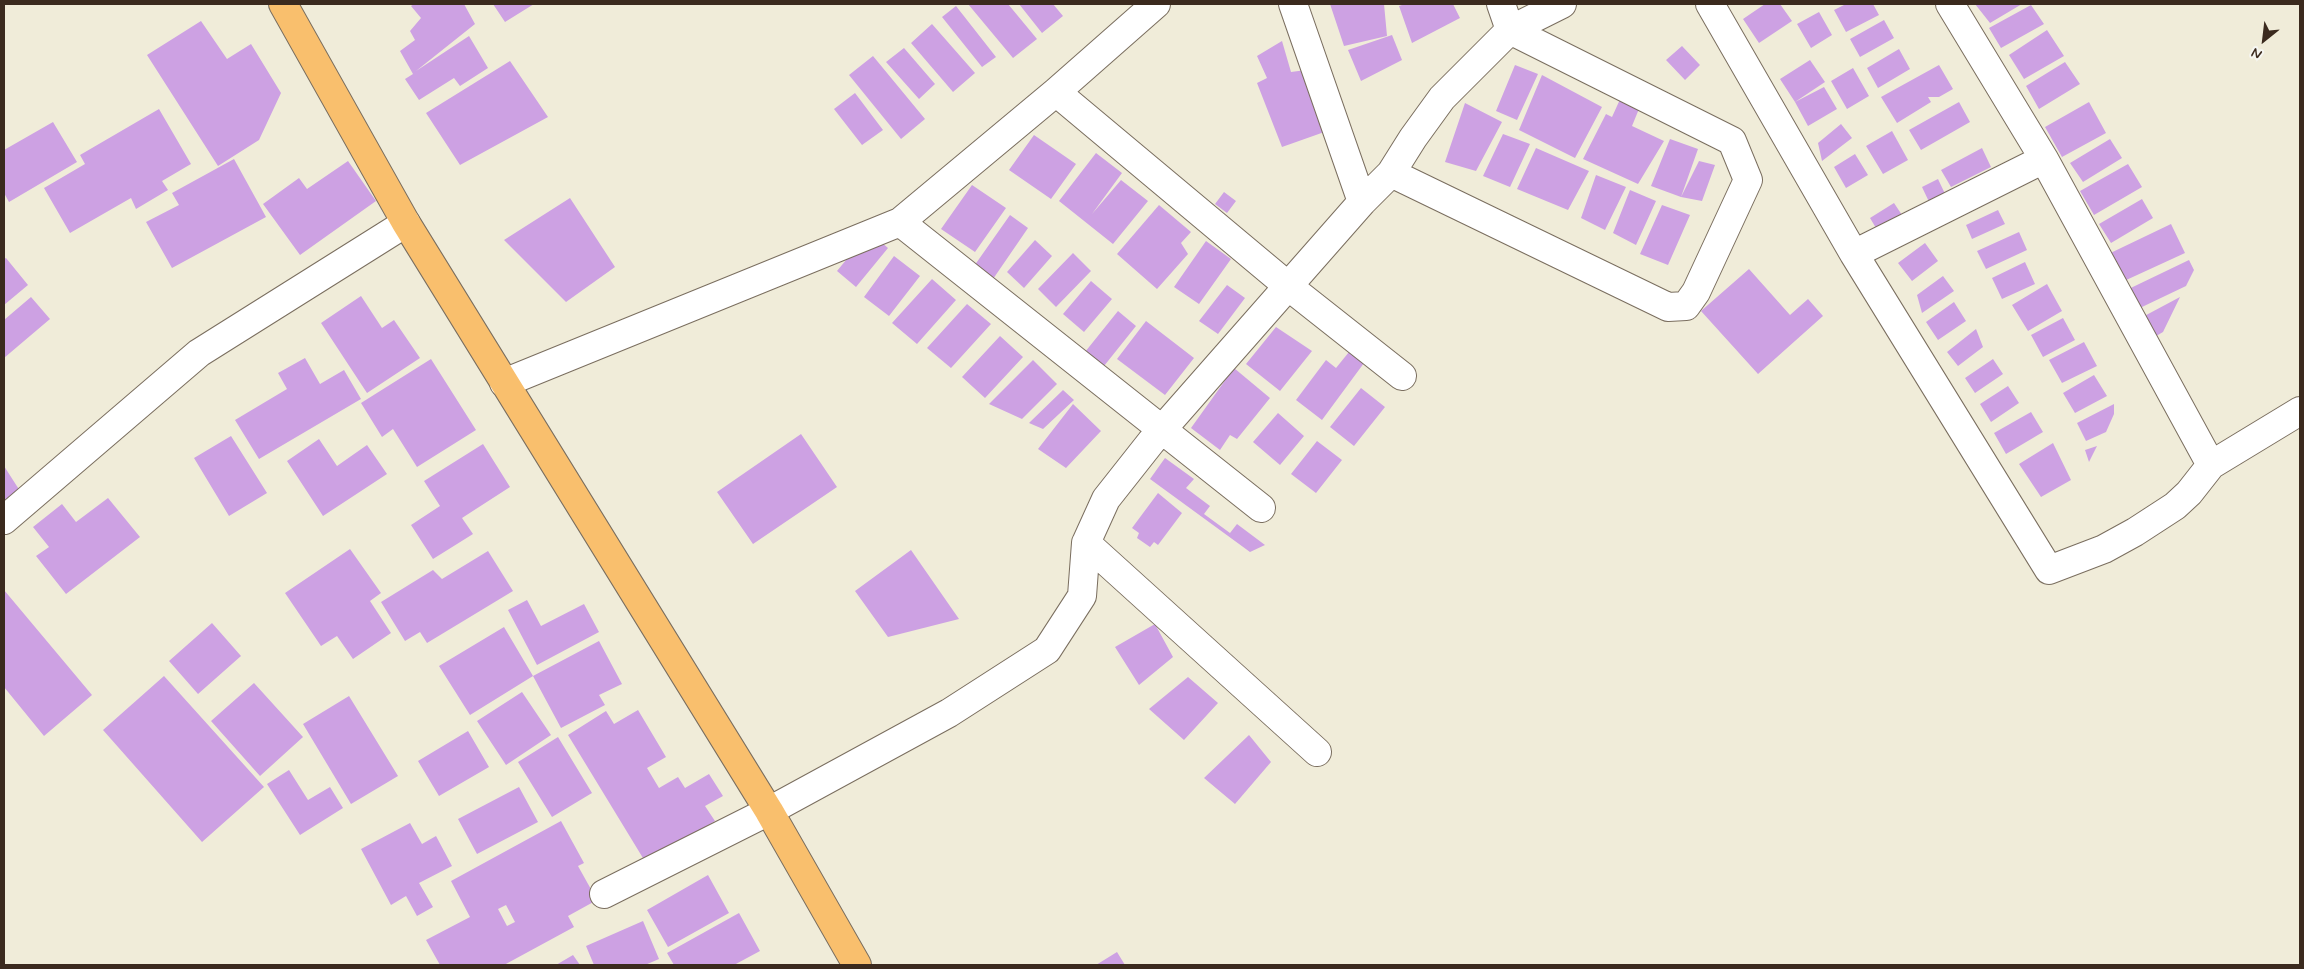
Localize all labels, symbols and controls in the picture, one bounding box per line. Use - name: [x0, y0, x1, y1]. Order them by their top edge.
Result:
- north arrow: [2239, 15, 2289, 65]
- text: N: [2248, 43, 2265, 63]

